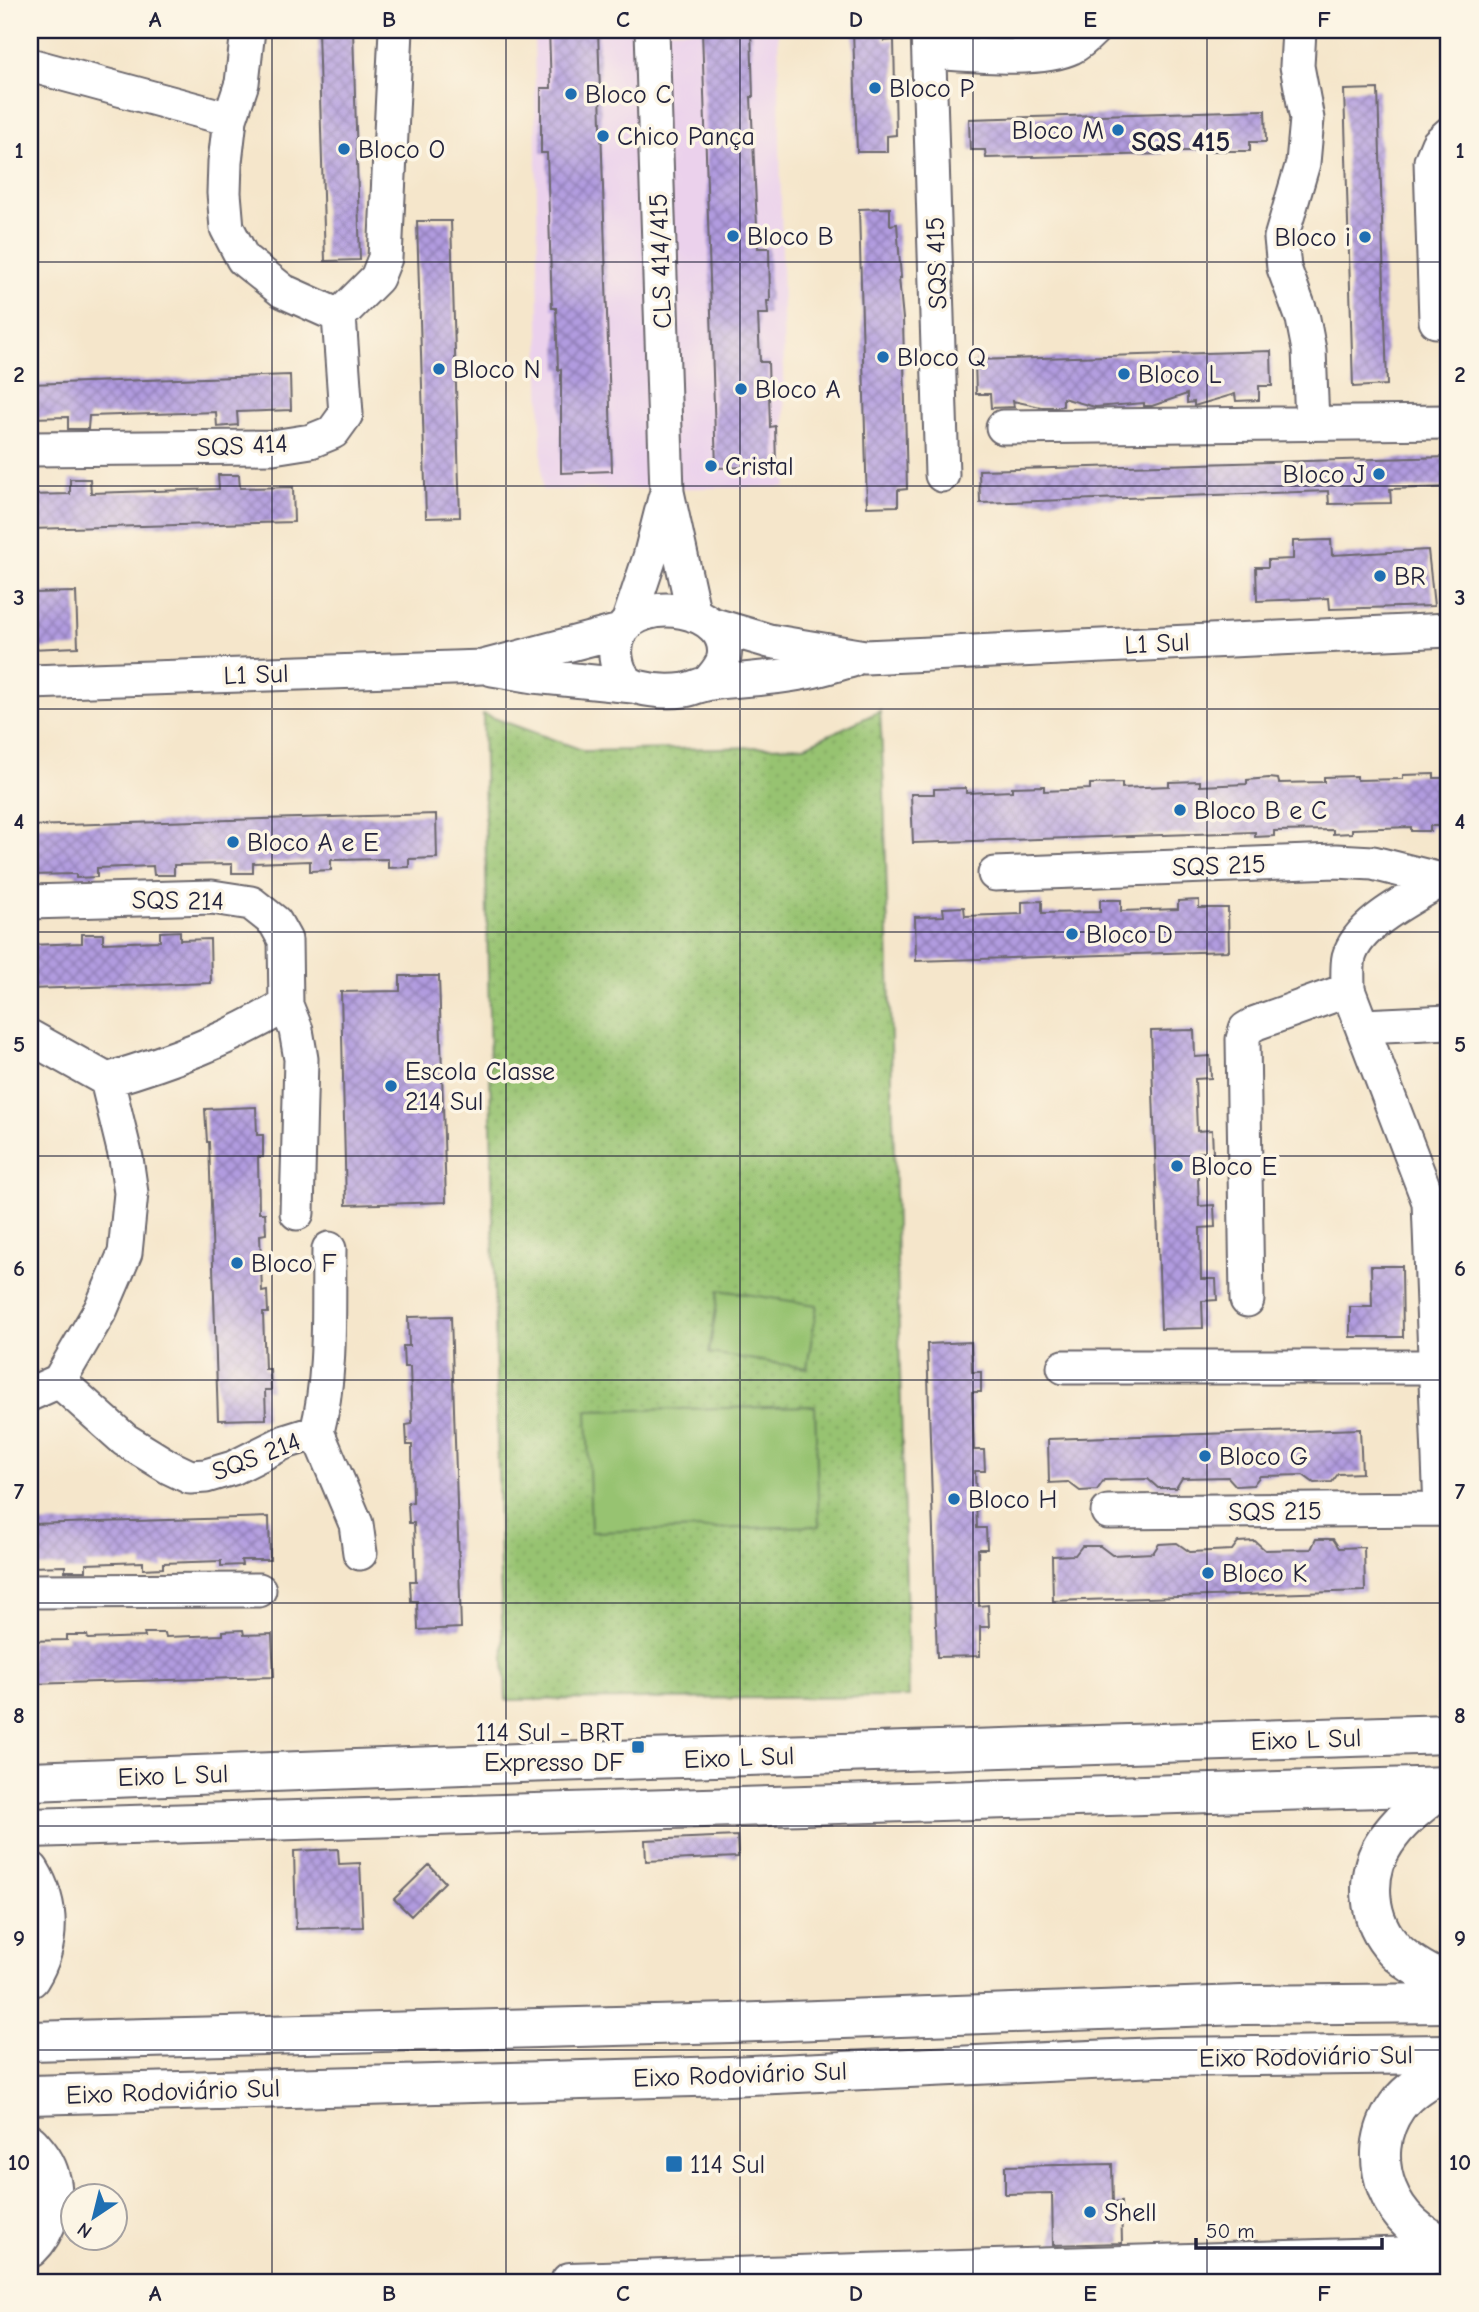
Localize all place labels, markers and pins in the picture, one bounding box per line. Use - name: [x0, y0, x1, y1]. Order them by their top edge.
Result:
- place label: Bloco P: [889, 74, 974, 104]
- place label: Bloco C: [585, 80, 672, 110]
- marker: Bloco P: [867, 80, 883, 96]
- marker: Bloco C: [563, 86, 579, 102]
- place label: Bloco M: [1012, 116, 1104, 146]
- place label: Chico Pança: [617, 122, 755, 152]
- marker: Bloco M: [1110, 122, 1126, 138]
- marker: Chico Pança: [595, 128, 611, 144]
- place label: Bloco O: [358, 135, 445, 165]
- marker: Bloco O: [336, 141, 352, 157]
- place label: Bloco B: [747, 222, 834, 252]
- place label: Bloco i: [1275, 223, 1351, 253]
- marker: Bloco B: [725, 228, 741, 244]
- marker: Bloco i: [1357, 229, 1373, 245]
- place label: Bloco Q: [897, 343, 986, 373]
- marker: Bloco Q: [875, 349, 891, 365]
- place label: Bloco N: [453, 355, 541, 385]
- place label: Bloco L: [1138, 360, 1222, 390]
- marker: Bloco N: [431, 361, 447, 377]
- marker: Bloco L: [1116, 366, 1132, 382]
- place label: Bloco A: [755, 375, 841, 405]
- marker: Bloco A: [733, 381, 749, 397]
- place label: Cristal: [725, 452, 794, 482]
- marker: Cristal: [703, 458, 719, 474]
- place label: Bloco J: [1283, 460, 1365, 490]
- marker: Bloco J: [1371, 466, 1387, 482]
- place label: BR: [1394, 562, 1426, 592]
- marker: BR: [1372, 568, 1388, 584]
- place label: Bloco B e C: [1194, 796, 1327, 826]
- marker: Bloco B e C: [1172, 802, 1188, 818]
- place label: Bloco A e E: [247, 828, 379, 858]
- marker: Bloco A e E: [225, 834, 241, 850]
- place label: Bloco D: [1086, 920, 1173, 950]
- marker: Bloco D: [1064, 926, 1080, 942]
- place label: Escola Classe 214 Sul: [405, 1057, 555, 1117]
- marker: Escola Classe 214 Sul: [383, 1078, 399, 1094]
- place label: Bloco E: [1191, 1152, 1277, 1182]
- marker: Bloco E: [1169, 1158, 1185, 1174]
- place label: Bloco F: [251, 1249, 337, 1279]
- marker: Bloco F: [229, 1255, 245, 1271]
- place label: Bloco G: [1219, 1442, 1308, 1472]
- marker: Bloco G: [1197, 1448, 1213, 1464]
- place label: Bloco H: [968, 1485, 1057, 1515]
- marker: Bloco H: [946, 1491, 962, 1507]
- place label: Bloco K: [1222, 1559, 1308, 1589]
- marker: Bloco K: [1200, 1565, 1216, 1581]
- place label: 114 Sul - BRT Expresso DF: [476, 1718, 624, 1778]
- marker: 114 Sul - BRT Expresso DF: [630, 1739, 646, 1755]
- place label: 114 Sul: [690, 2150, 765, 2180]
- marker: 114 Sul: [664, 2154, 684, 2174]
- place label: Shell: [1104, 2198, 1157, 2228]
- marker: Shell: [1082, 2204, 1098, 2220]

